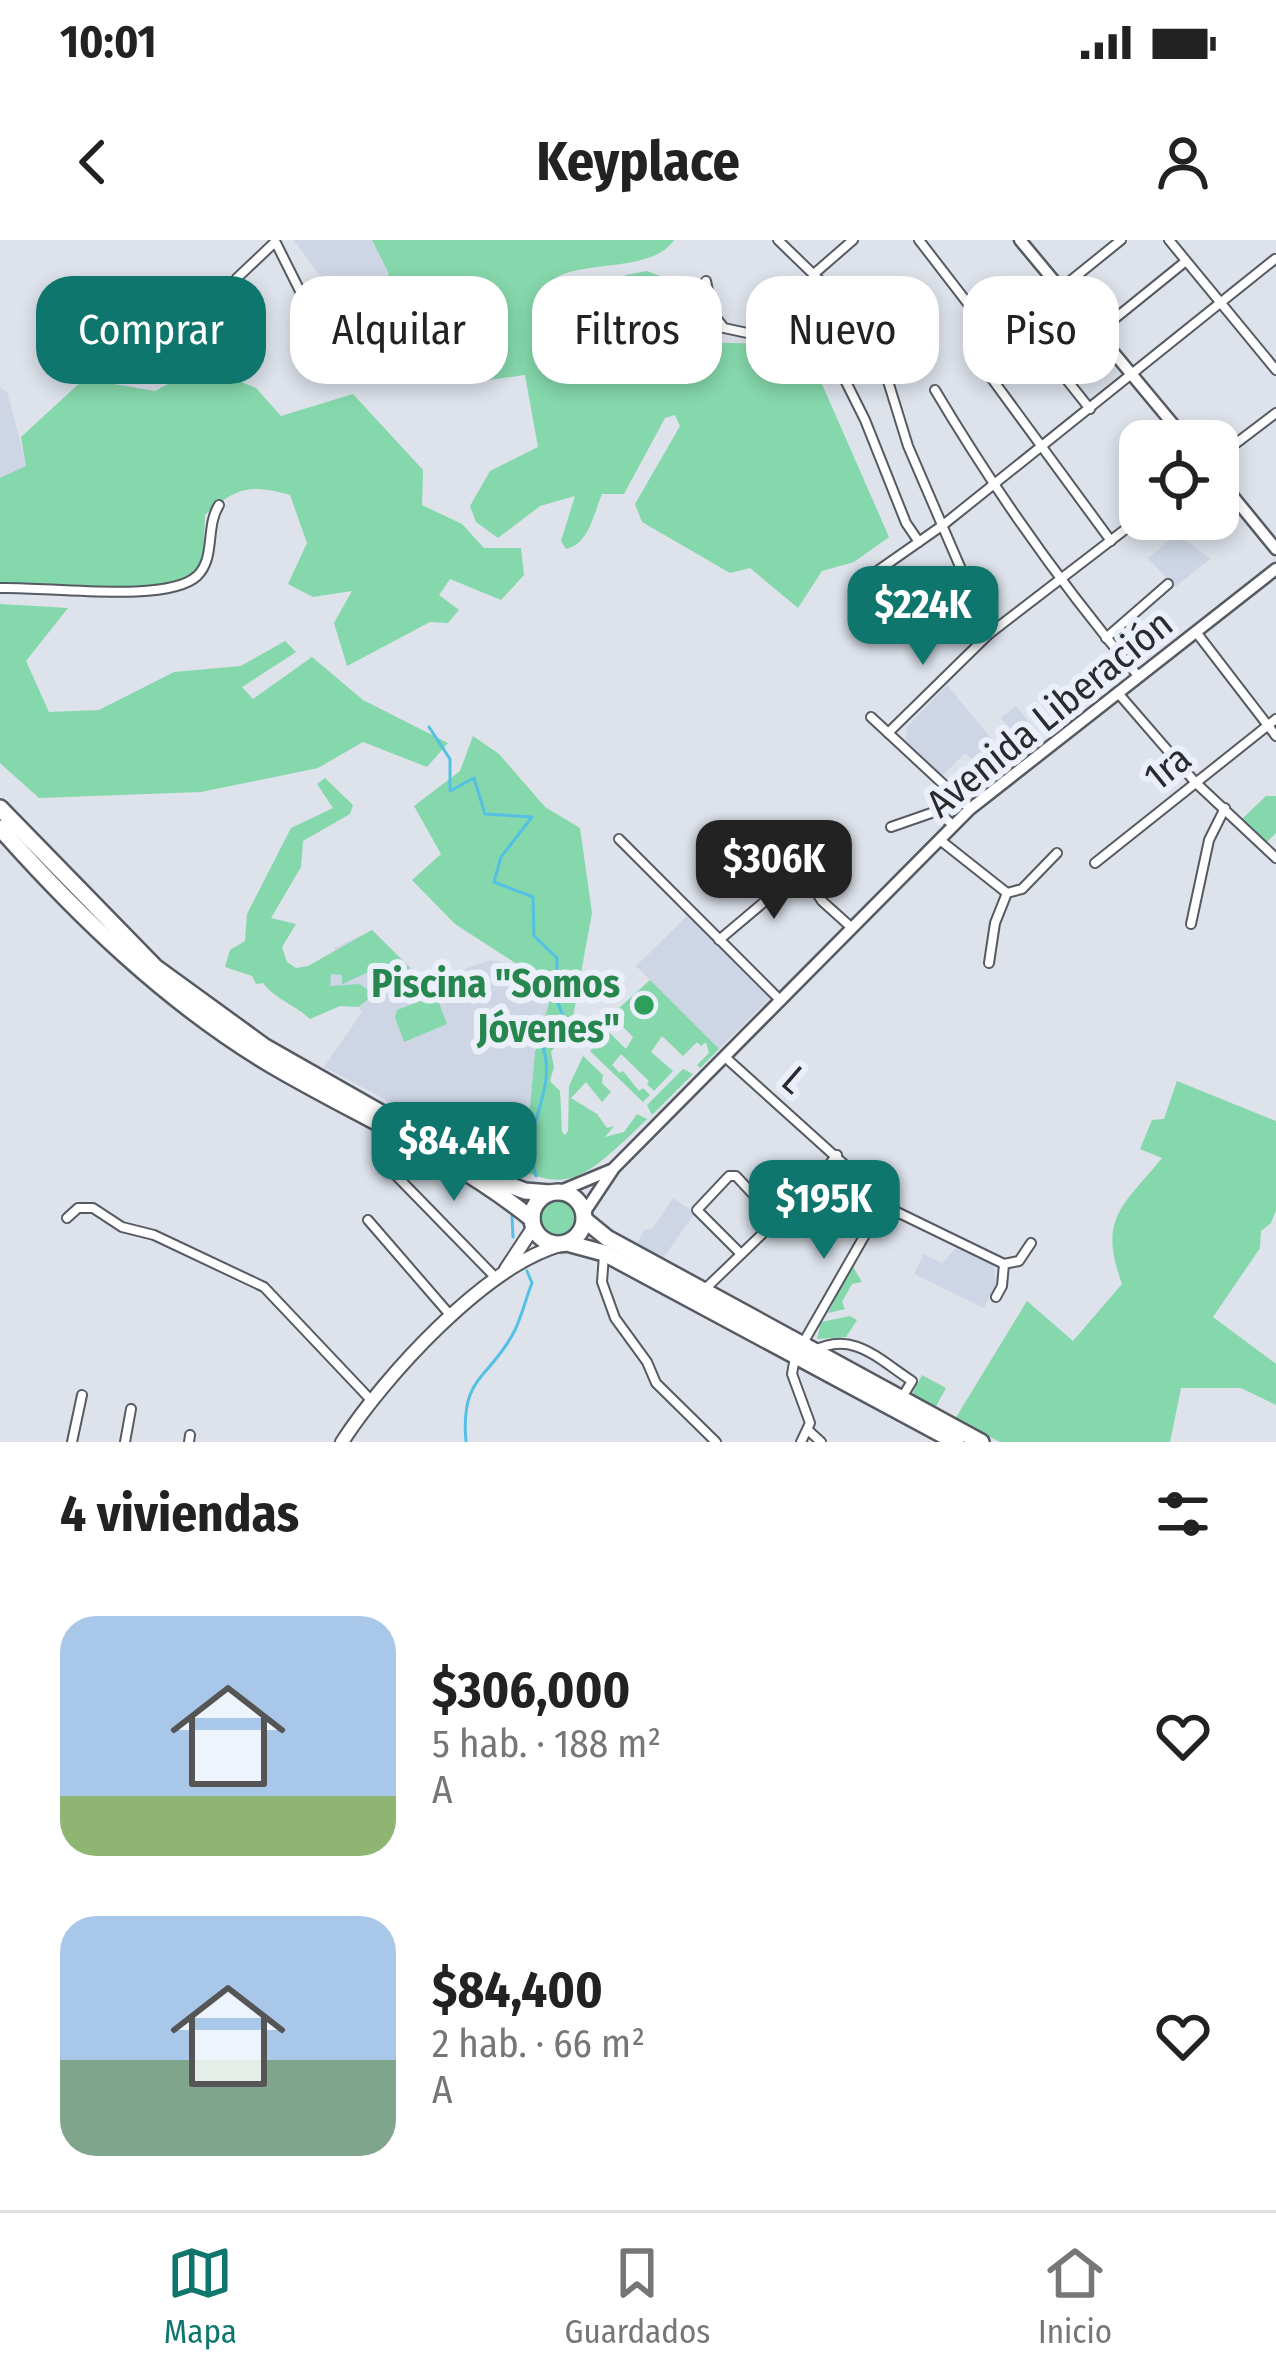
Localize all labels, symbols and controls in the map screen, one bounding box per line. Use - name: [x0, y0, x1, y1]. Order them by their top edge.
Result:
- text: 10:01: [60, 15, 157, 69]
- icon: back: [60, 129, 126, 195]
- icon: person: [1150, 129, 1216, 195]
- text: Keyplace: [536, 130, 740, 194]
- chip: Comprar: [36, 276, 266, 384]
- chip: Alquilar: [290, 276, 508, 384]
- chip: Filtros: [532, 276, 722, 384]
- chip: Nuevo: [746, 276, 939, 384]
- chip: Piso: [963, 276, 1119, 384]
- map controls: [1119, 420, 1239, 540]
- button: locate: [1119, 420, 1239, 540]
- pin: $224K: [839, 566, 1007, 668]
- text: $224K: [874, 582, 972, 628]
- street label: Avenida Liberación: [918, 601, 1182, 827]
- street label: 1ra: [1135, 735, 1200, 800]
- pin: $306K: [690, 820, 858, 922]
- text: $306K: [723, 836, 825, 882]
- place label: Piscina "Somos Jóvenes": [371, 961, 620, 1052]
- marker: Piscina "Somos Jóvenes": [631, 992, 657, 1018]
- street label: L: [773, 1057, 816, 1103]
- pin: $84.4K: [356, 1102, 552, 1204]
- text: $84.4K: [399, 1118, 509, 1164]
- pin: $195K: [740, 1160, 908, 1262]
- text: $195K: [776, 1176, 872, 1222]
- icon: filters: [1150, 1481, 1216, 1547]
- text: 4 viviendas: [60, 1483, 299, 1545]
- text: $306,000: [432, 1659, 630, 1721]
- icon: home: [156, 1664, 300, 1808]
- icon: heart: [1150, 1703, 1216, 1769]
- text: 5 hab. · 188 m²: [432, 1721, 661, 1767]
- text: A: [432, 1767, 453, 1813]
- text: $84,400: [432, 1959, 603, 2021]
- icon: home: [156, 1964, 300, 2108]
- icon: heart: [1150, 2003, 1216, 2069]
- text: 2 hab. · 66 m²: [432, 2021, 645, 2067]
- text: A: [432, 2067, 453, 2113]
- tab: Mapa: [164, 2240, 237, 2352]
- tab: Guardados: [564, 2240, 710, 2352]
- tab: Inicio: [1038, 2240, 1112, 2352]

